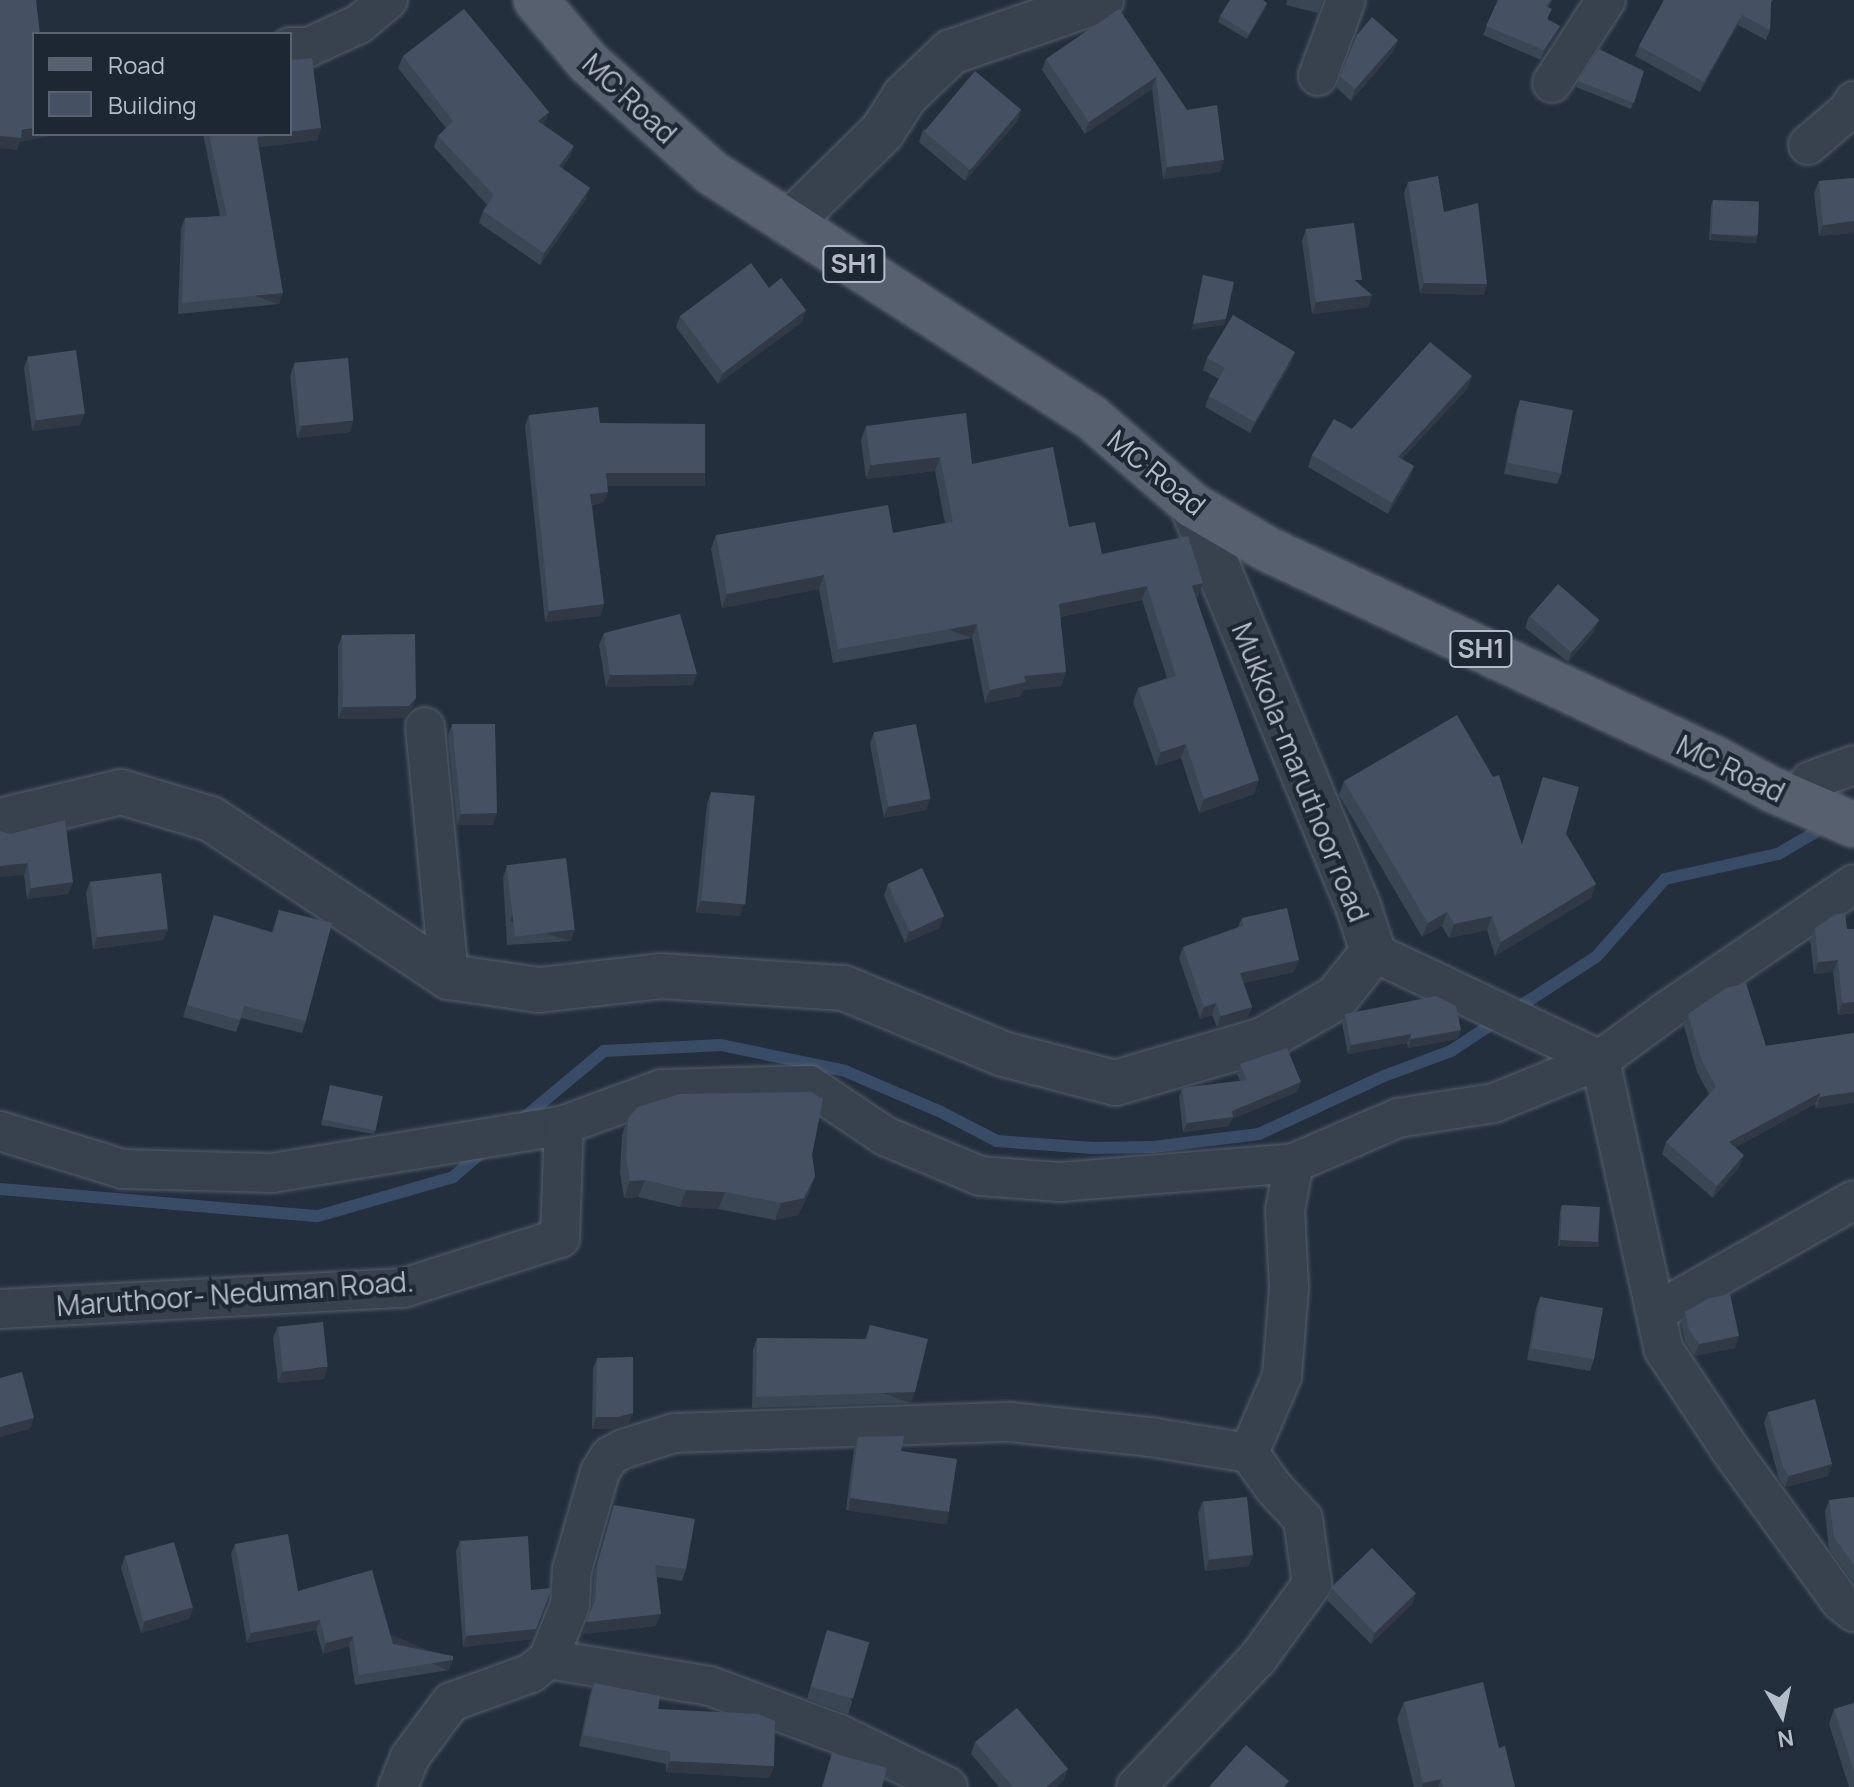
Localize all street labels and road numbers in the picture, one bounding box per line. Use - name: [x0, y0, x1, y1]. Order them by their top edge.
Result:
- street label: MC Road: [576, 46, 684, 150]
- road number: SH1: [822, 242, 886, 286]
- street label: MC Road: [1102, 423, 1212, 521]
- street label: Mukkola-maruthoor road: [1226, 618, 1376, 926]
- road number: SH1: [1449, 627, 1513, 671]
- street label: MC Road: [1672, 728, 1790, 808]
- street label: Maruthoor- Neduman Road.: [55, 1264, 415, 1322]

